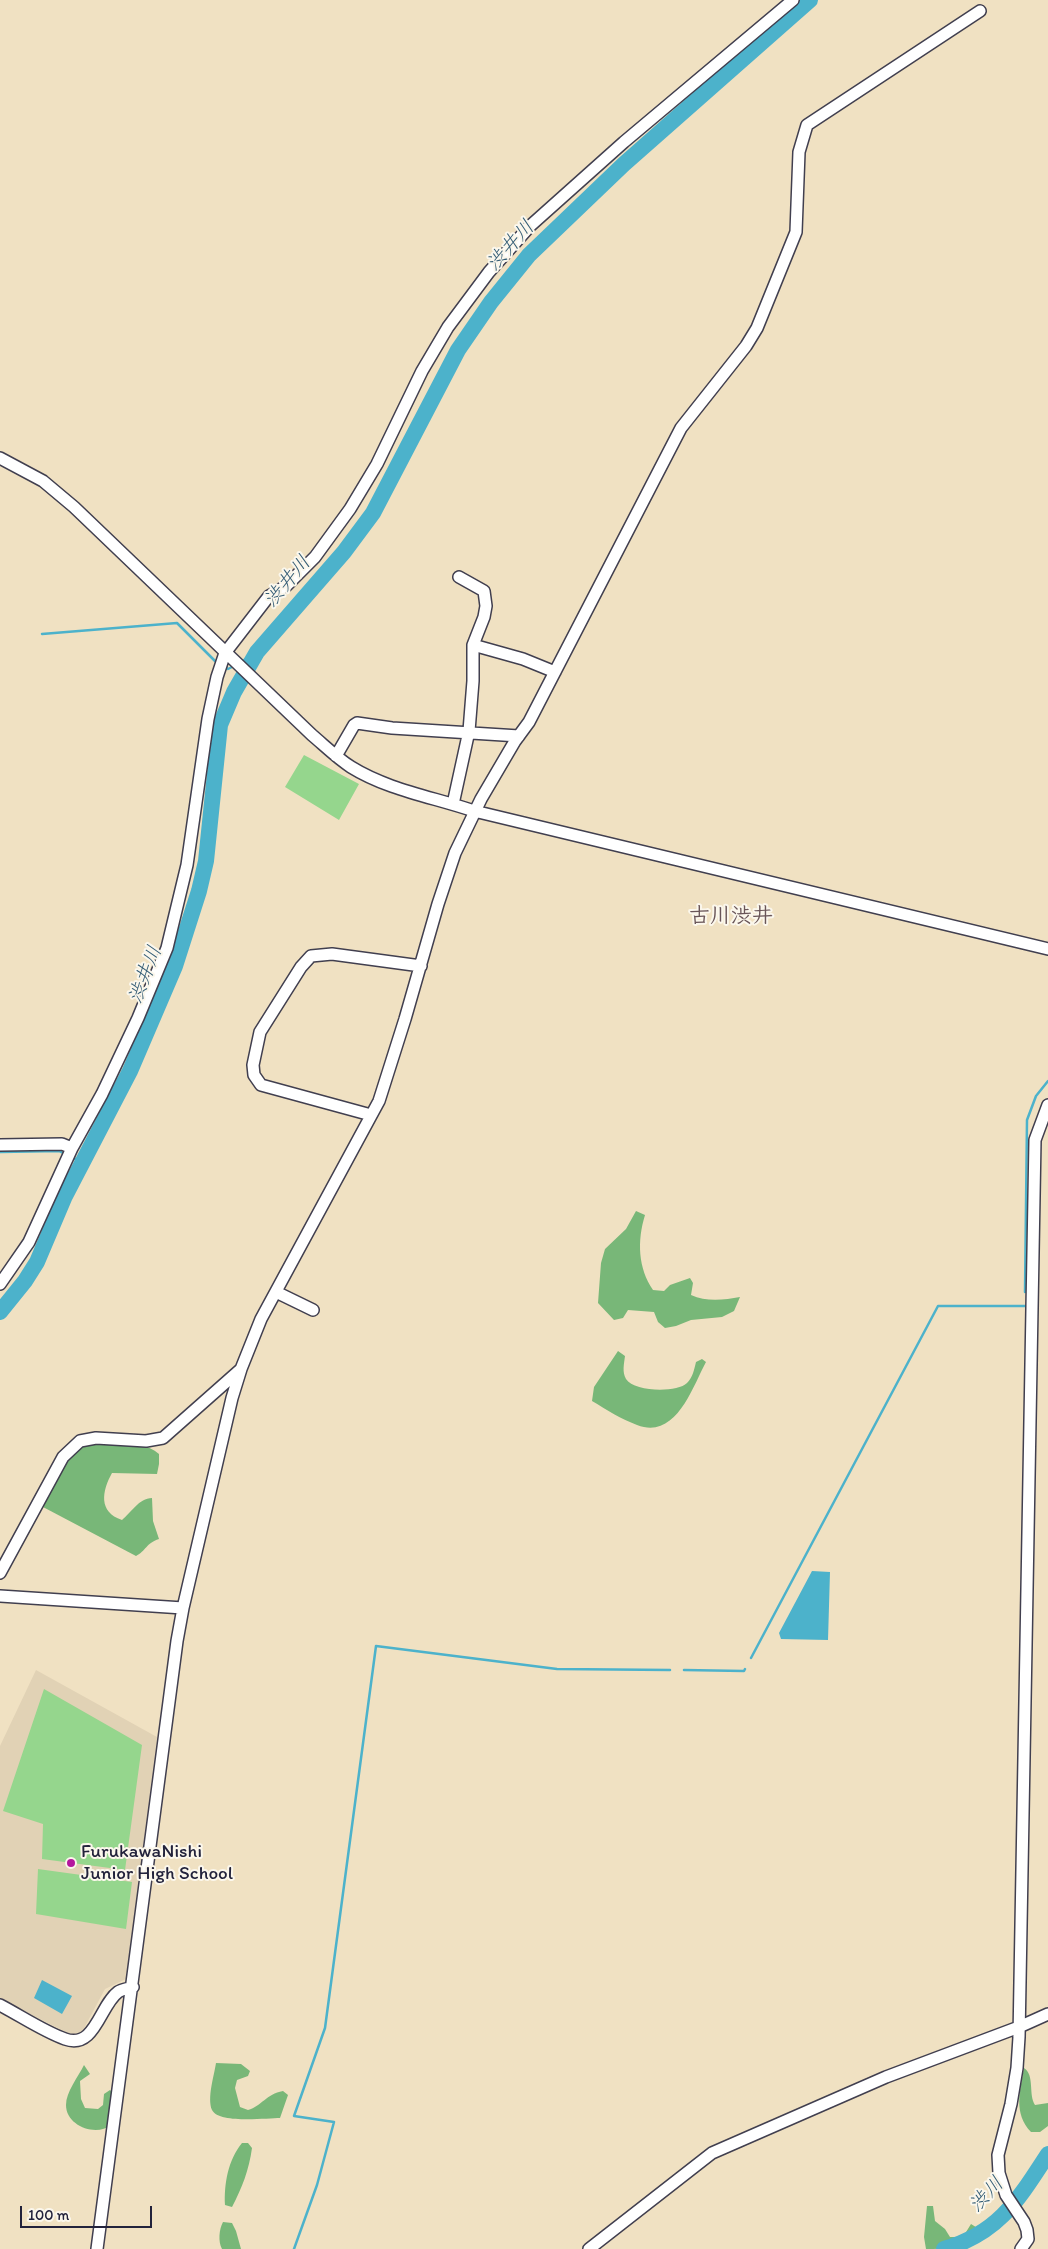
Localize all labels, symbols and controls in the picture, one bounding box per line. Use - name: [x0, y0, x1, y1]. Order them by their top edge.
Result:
- water label: 渋井川: [482, 216, 540, 276]
- water label: 渋井川: [260, 551, 316, 613]
- district label: 古川渋井: [689, 904, 773, 930]
- water label: 渋井川: [124, 943, 168, 1007]
- place label: FurukawaNishi Junior High School: [81, 1841, 233, 1885]
- marker: FurukawaNishi Junior High School: [65, 1857, 77, 1869]
- water label: 渋川: [965, 2172, 1009, 2218]
- scale bar: [22, 2196, 155, 2228]
- text: 100 m: [28, 2206, 69, 2224]

